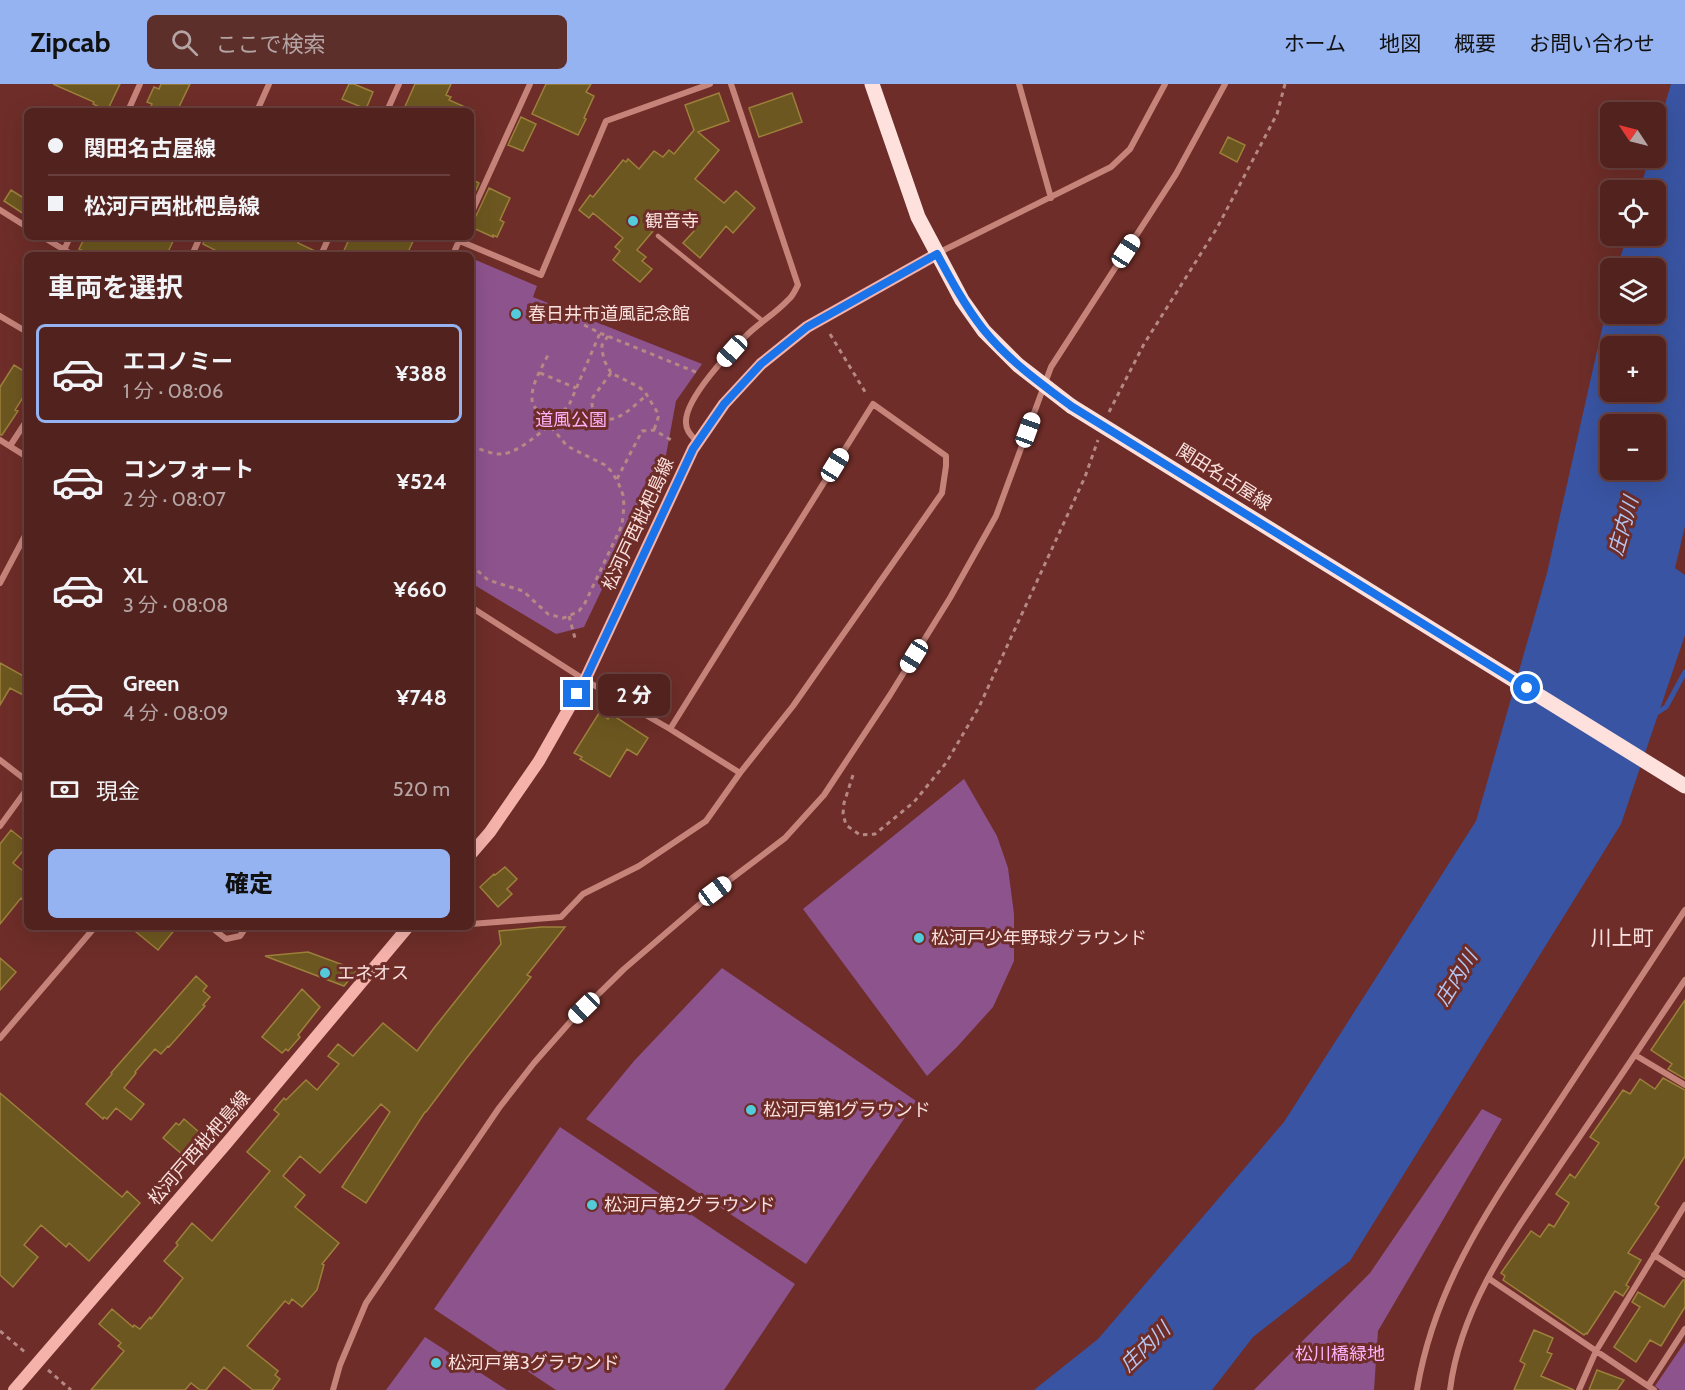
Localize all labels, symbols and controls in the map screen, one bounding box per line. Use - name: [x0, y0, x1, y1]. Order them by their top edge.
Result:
- search box: [147, 15, 567, 69]
- text: Zipcab: [30, 25, 111, 59]
- icon: search: [168, 26, 201, 59]
- text: ここで検索: [216, 31, 326, 58]
- text: ホーム: [1284, 31, 1346, 56]
- text: 地図: [1379, 31, 1421, 56]
- text: 概要: [1454, 31, 1496, 56]
- text: お問い合わせ: [1529, 31, 1655, 56]
- north arrow: [1600, 102, 1666, 168]
- map controls: [1600, 102, 1666, 480]
- text: 関田名古屋線: [84, 135, 216, 162]
- button: locate: [1600, 180, 1666, 246]
- text: 松河戸西枇杷島線: [84, 193, 260, 220]
- place label: 観音寺: [645, 210, 699, 232]
- marker: 観音寺: [626, 214, 640, 228]
- car: [1109, 231, 1143, 271]
- button: layers: [1600, 258, 1666, 324]
- text: 車両を選択: [48, 271, 183, 304]
- place label: 春日井市道風記念館: [528, 303, 690, 325]
- marker: 春日井市道風記念館: [509, 307, 523, 321]
- car: [713, 332, 751, 370]
- button: +: [1600, 336, 1666, 402]
- icon: car: [51, 347, 105, 401]
- text: エコノミー: [123, 348, 233, 375]
- text: ¥388: [395, 360, 447, 387]
- text: 1 分 · 08:06: [123, 379, 223, 403]
- park label: 道風公園: [535, 409, 607, 431]
- car: [1013, 410, 1043, 450]
- button: −: [1600, 414, 1666, 480]
- street label: 関田名古屋線: [1172, 439, 1276, 515]
- car: [818, 445, 852, 485]
- street label: 松河戸西枇杷島線: [598, 454, 678, 594]
- icon: car: [51, 455, 105, 509]
- text: コンフォート: [123, 456, 254, 483]
- text: ¥524: [397, 468, 447, 495]
- text: 2 分 · 08:07: [123, 487, 226, 511]
- water label: 庄内川: [1603, 492, 1643, 558]
- text: XL: [123, 562, 148, 589]
- icon: car: [51, 563, 105, 617]
- text: ¥660: [393, 576, 447, 603]
- text: 3 分 · 08:08: [123, 593, 228, 617]
- car: [897, 636, 931, 676]
- text: Green: [123, 670, 179, 697]
- icon: car: [51, 671, 105, 725]
- callout: 2 分: [598, 673, 670, 715]
- route start: [1513, 674, 1540, 701]
- route end: [563, 680, 590, 707]
- text: 2 分: [616, 683, 652, 707]
- text: ¥748: [396, 684, 447, 711]
- text: 4 分 · 08:09: [123, 701, 228, 725]
- icon: cash: [48, 773, 81, 806]
- text: 520 m: [393, 777, 450, 801]
- text: 現金: [96, 778, 140, 805]
- button: 確定: [48, 849, 450, 918]
- car: [695, 873, 735, 909]
- district label: 川上町: [1591, 925, 1654, 950]
- place label: 松河戸少年野球グラウンド: [931, 927, 1147, 949]
- marker: 松河戸少年野球グラウンド: [912, 931, 926, 945]
- water label: 庄内川: [1430, 945, 1483, 1010]
- place label: エネオス: [337, 962, 409, 984]
- marker: エネオス: [318, 966, 332, 980]
- car: [565, 989, 603, 1027]
- street label: 松河戸西枇杷島線: [143, 1086, 255, 1210]
- place label: 松河戸第1グラウンド: [763, 1099, 931, 1121]
- marker: 松河戸第1グラウンド: [744, 1103, 758, 1117]
- place label: 松河戸第2グラウンド: [604, 1194, 775, 1216]
- marker: 松河戸第2グラウンド: [585, 1198, 599, 1212]
- water label: 庄内川: [1115, 1316, 1176, 1376]
- park label: 松川橋緑地: [1295, 1343, 1385, 1365]
- place label: 松河戸第3グラウンド: [448, 1352, 620, 1374]
- marker: 松河戸第3グラウンド: [429, 1356, 443, 1370]

